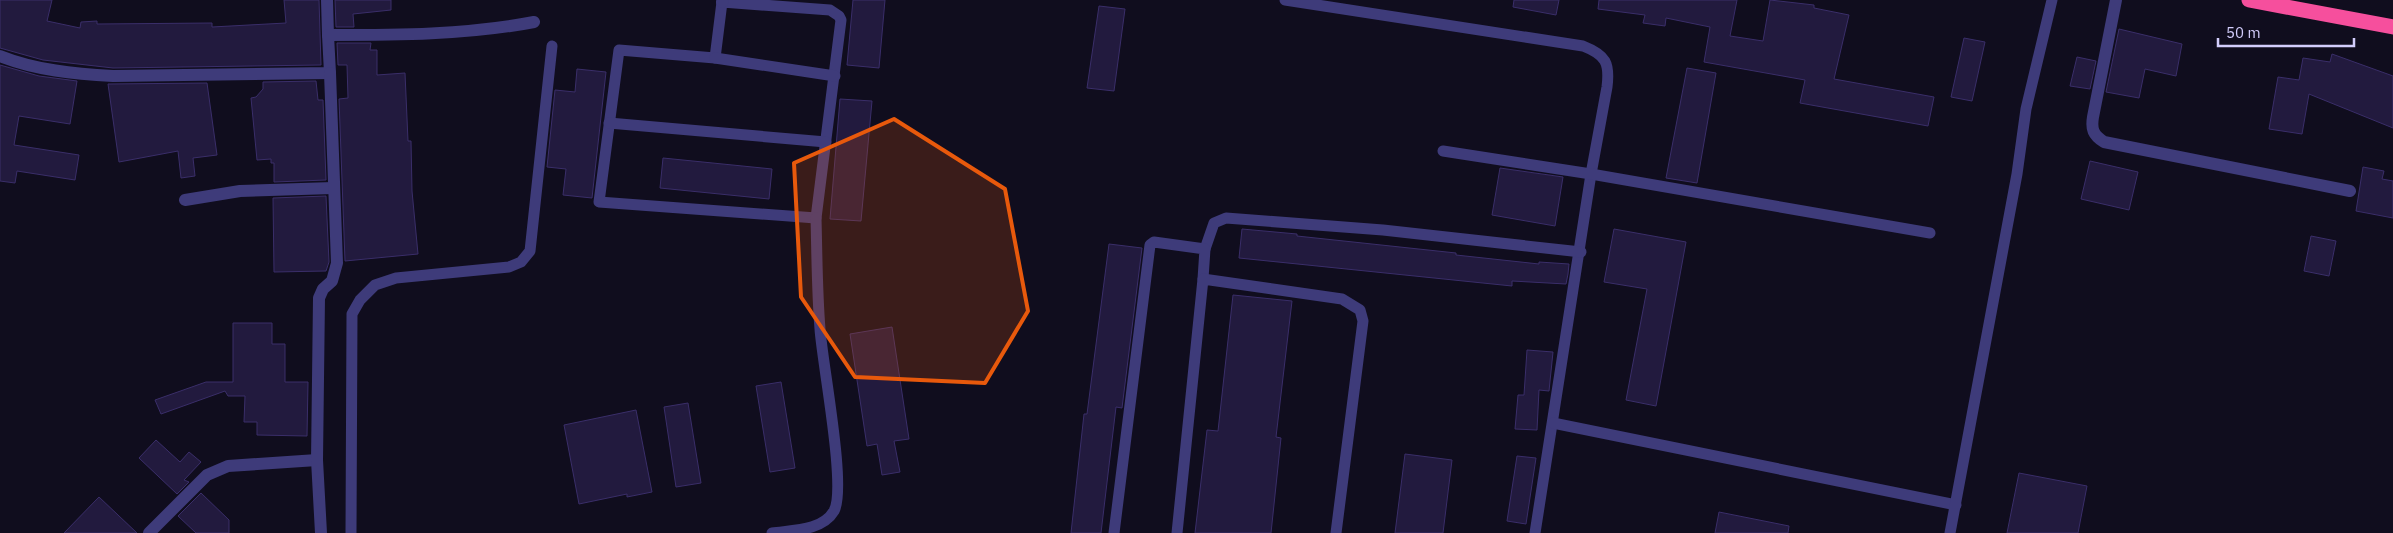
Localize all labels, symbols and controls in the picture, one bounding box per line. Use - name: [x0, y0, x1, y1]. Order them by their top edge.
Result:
- scale bar: [2218, 15, 2354, 47]
- text: 50 m: [2226, 23, 2261, 42]

